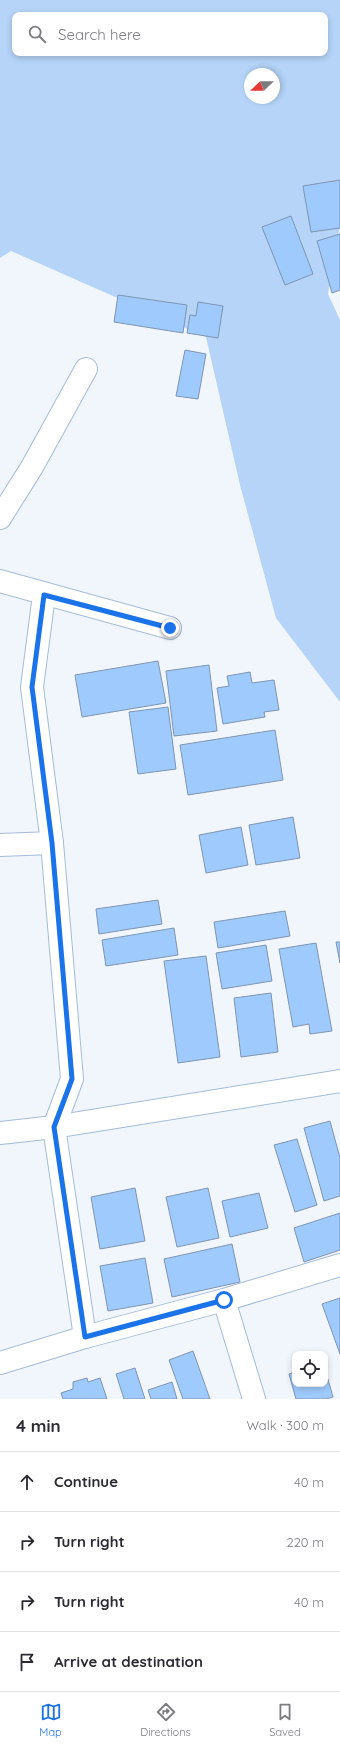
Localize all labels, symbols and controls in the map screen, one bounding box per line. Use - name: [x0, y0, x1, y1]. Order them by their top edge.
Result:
- search box: [12, 12, 328, 56]
- icon: search: [26, 23, 48, 45]
- text: Search here: [58, 25, 141, 44]
- north arrow: [244, 68, 280, 104]
- route end: [161, 619, 179, 637]
- route start: [215, 1291, 233, 1309]
- map controls: [292, 1351, 328, 1387]
- button: locate: [292, 1351, 328, 1387]
- text: 4 min: [16, 1415, 61, 1436]
- text: Walk · 300 m: [246, 1417, 324, 1433]
- icon: ahead: [16, 1471, 38, 1493]
- text: Continue: [54, 1472, 118, 1491]
- text: 40 m: [294, 1474, 324, 1490]
- icon: right: [16, 1531, 38, 1553]
- text: Turn right: [54, 1532, 125, 1551]
- text: 220 m: [286, 1534, 324, 1550]
- icon: right: [16, 1591, 38, 1613]
- text: Turn right: [54, 1592, 125, 1611]
- text: 40 m: [294, 1594, 324, 1610]
- icon: arrive: [16, 1651, 38, 1673]
- text: Arrive at destination: [54, 1652, 203, 1671]
- tab: Map: [39, 1701, 62, 1739]
- tab: Directions: [140, 1701, 191, 1739]
- tab: Saved: [269, 1701, 301, 1739]

